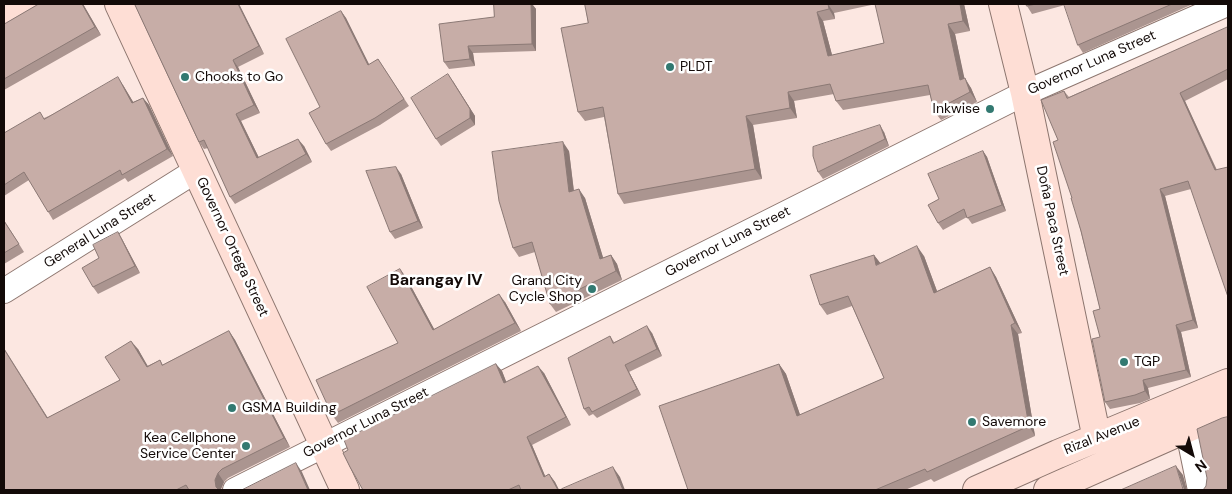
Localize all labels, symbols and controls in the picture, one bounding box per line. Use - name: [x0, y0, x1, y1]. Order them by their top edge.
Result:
- street label: Governor Luna Street: [1025, 27, 1159, 99]
- place label: PLDT: [680, 59, 712, 75]
- marker: PLDT: [664, 61, 676, 73]
- place label: Chooks to Go: [195, 69, 283, 85]
- marker: Chooks to Go: [179, 71, 191, 83]
- place label: Inkwise: [933, 101, 980, 117]
- marker: Inkwise: [984, 103, 996, 115]
- street label: Doña Paca Street: [1032, 165, 1072, 277]
- street label: Governor Ortega Street: [192, 175, 272, 319]
- street label: General Luna Street: [41, 190, 159, 272]
- street label: Governor Luna Street: [663, 203, 793, 281]
- district label: Barangay IV: [389, 271, 483, 291]
- place label: Grand City Cycle Shop: [509, 273, 582, 306]
- marker: Grand City Cycle Shop: [586, 283, 598, 295]
- place label: TGP: [1134, 354, 1160, 370]
- marker: TGP: [1118, 356, 1130, 368]
- street label: Governor Luna Street: [301, 384, 431, 462]
- place label: GSMA Building: [242, 400, 336, 416]
- marker: GSMA Building: [226, 402, 238, 414]
- street label: Rizal Avenue: [1062, 413, 1142, 459]
- place label: Savemore: [982, 414, 1046, 430]
- marker: Savemore: [966, 416, 978, 428]
- north arrow: [1167, 429, 1217, 479]
- place label: Kea Cellphone Service Center: [140, 430, 236, 462]
- marker: Kea Cellphone Service Center: [240, 440, 252, 452]
- text: N: [1192, 456, 1211, 476]

